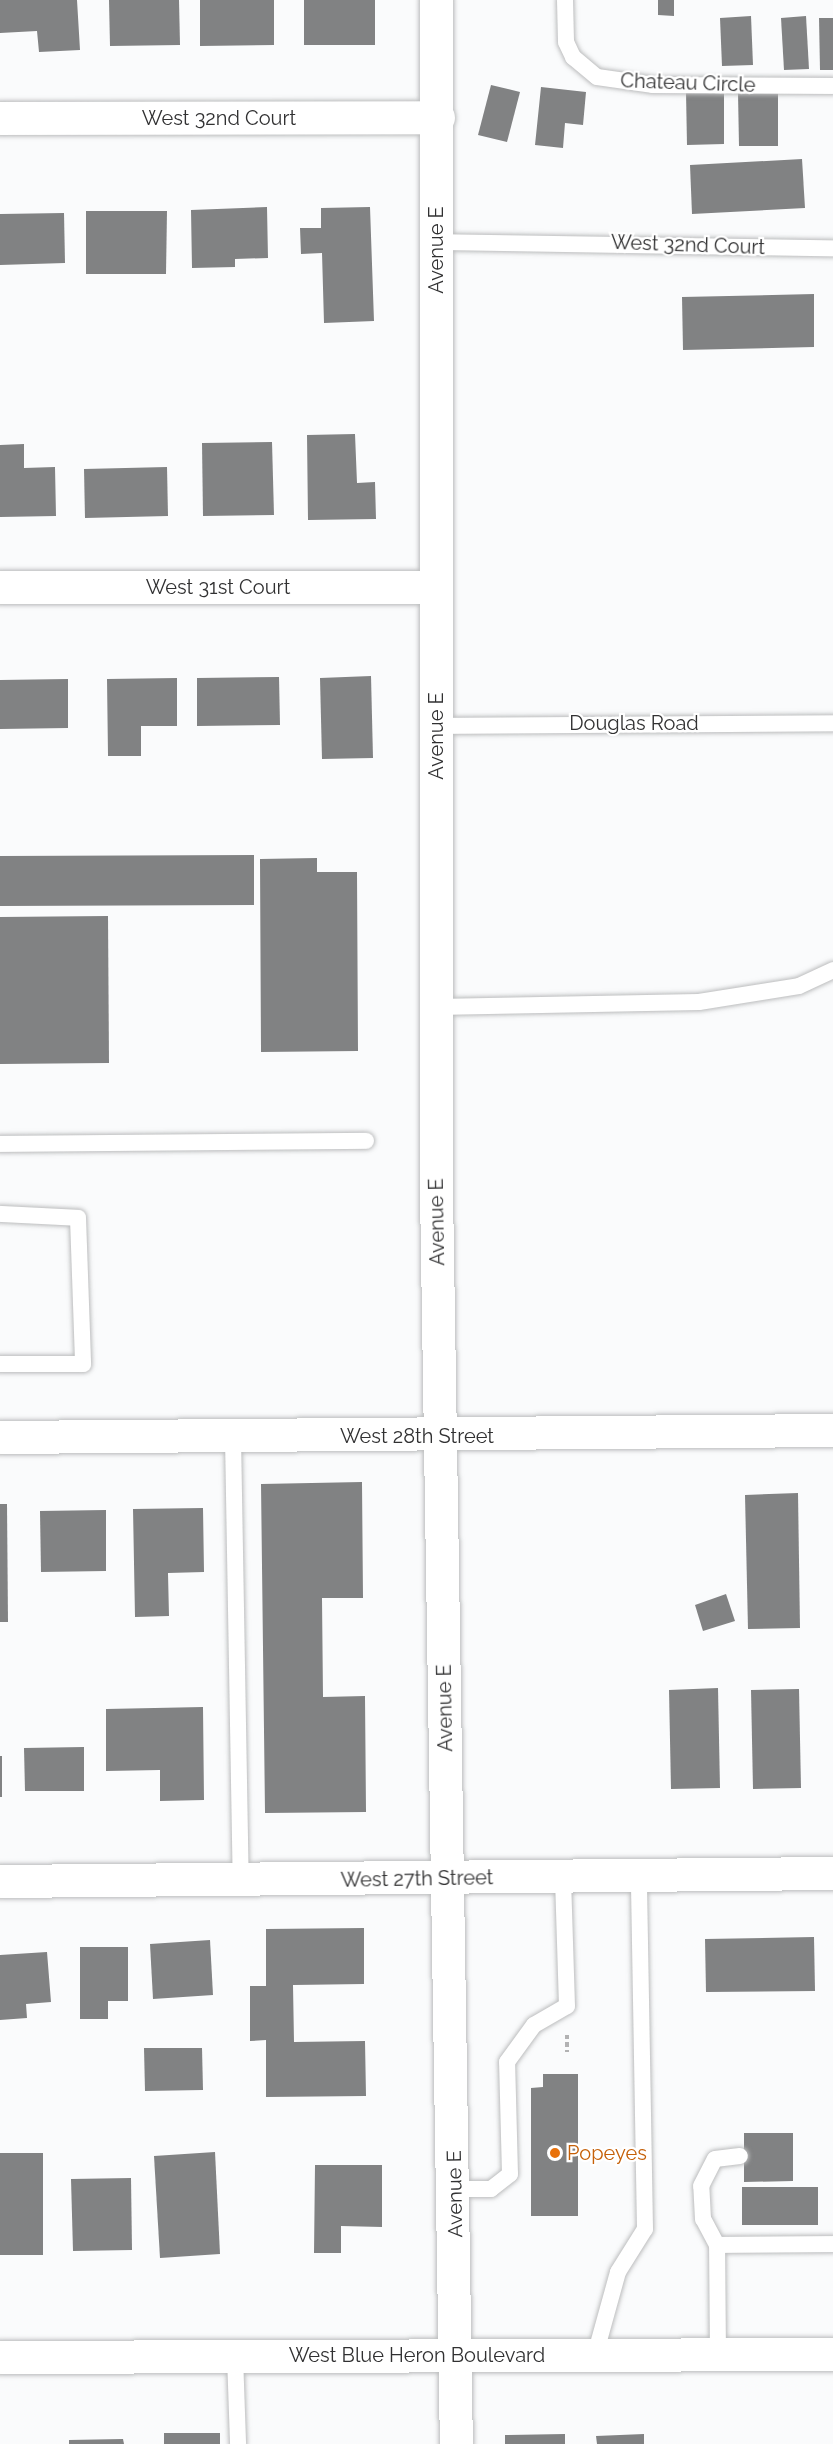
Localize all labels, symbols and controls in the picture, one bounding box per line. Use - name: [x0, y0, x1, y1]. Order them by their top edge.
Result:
- street label: Chateau Circle: [620, 69, 756, 97]
- street label: West 32nd Court: [142, 106, 296, 130]
- street label: Avenue E: [424, 206, 448, 294]
- street label: West 32nd Court: [610, 230, 766, 260]
- street label: West 31st Court: [146, 575, 290, 599]
- street label: Avenue E: [424, 692, 448, 780]
- street label: Douglas Road: [569, 711, 699, 735]
- street label: Avenue E: [424, 1178, 450, 1266]
- street label: West 28th Street: [340, 1424, 494, 1448]
- street label: Avenue E: [432, 1664, 458, 1752]
- street label: West 27th Street: [340, 1866, 494, 1892]
- place label: Popeyes: [567, 2141, 647, 2165]
- marker: Popeyes: [548, 2146, 562, 2160]
- street label: Avenue E: [442, 2150, 468, 2238]
- street label: West Blue Heron Boulevard: [289, 2343, 545, 2367]

